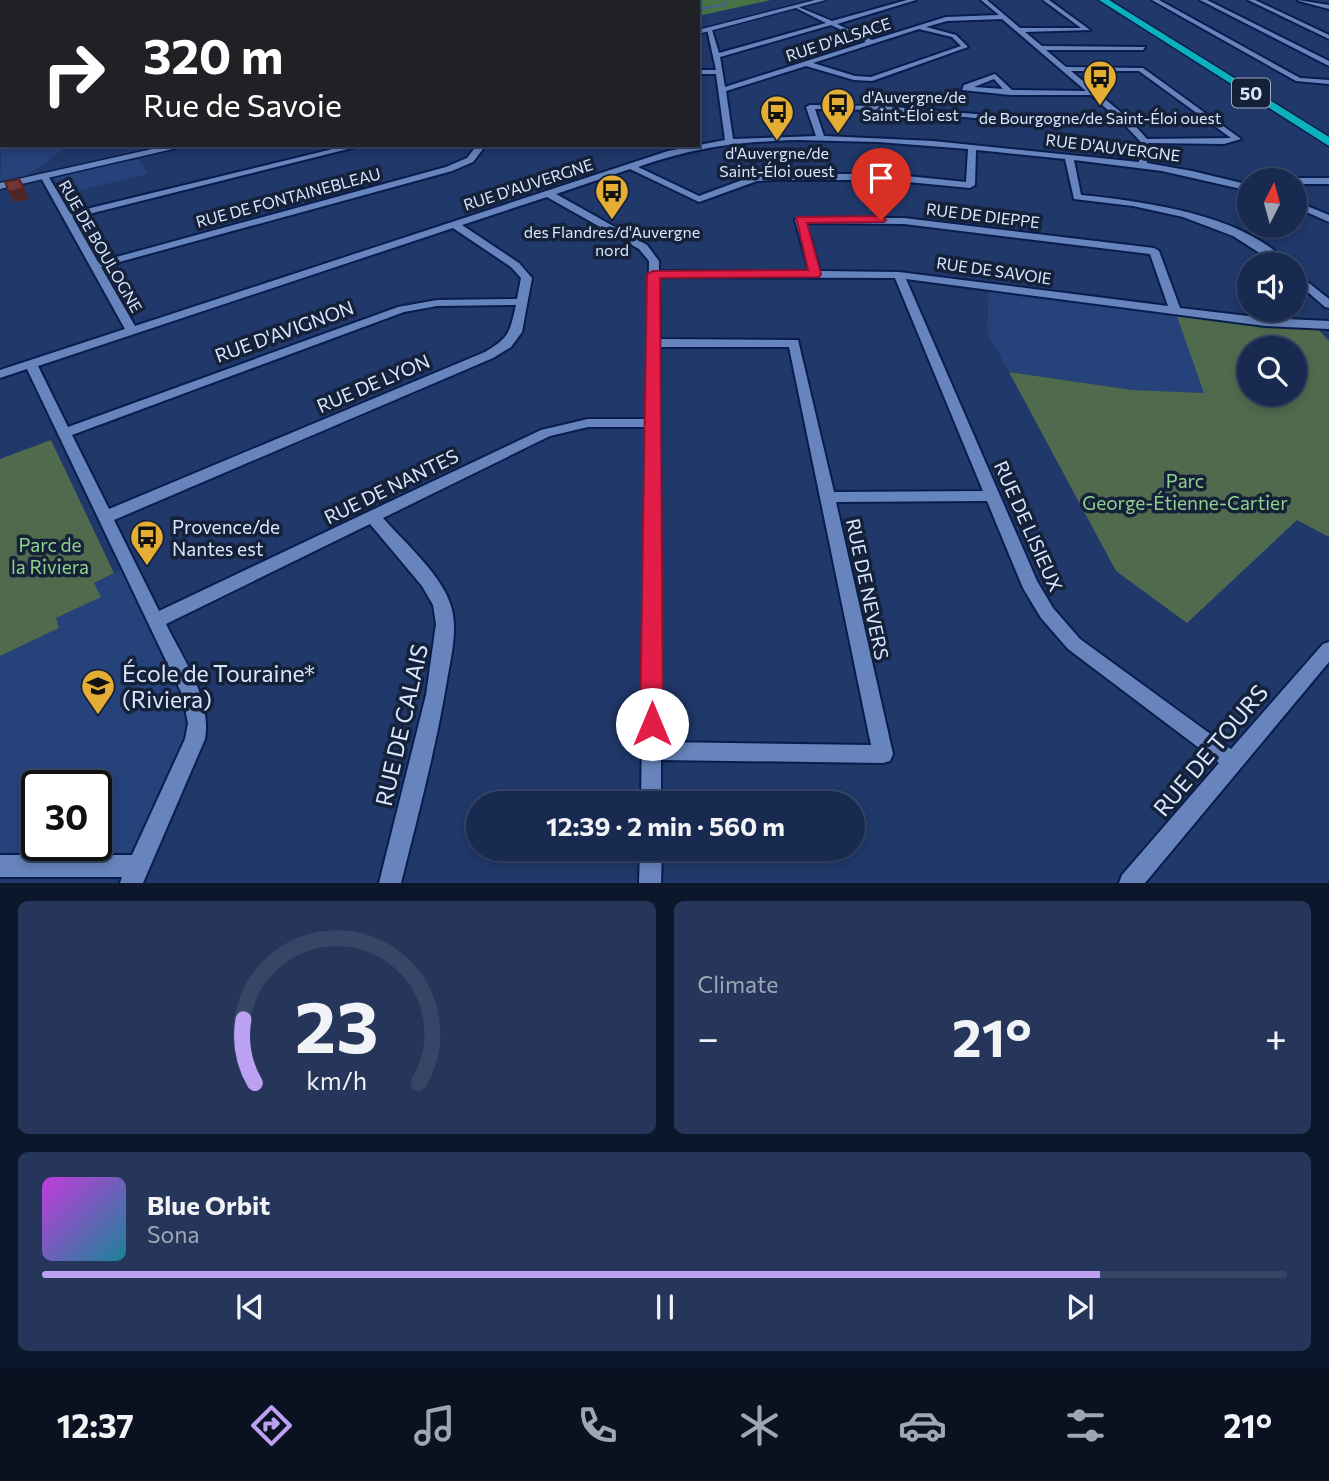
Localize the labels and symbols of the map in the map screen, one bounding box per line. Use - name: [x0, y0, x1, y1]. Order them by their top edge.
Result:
- street label: RUE D'ALSACE: [783, 13, 893, 65]
- bus stop icon: de Bourgogne/de Saint-Éloi ouest: [1081, 58, 1119, 107]
- road number: 50: [1232, 78, 1270, 108]
- bus stop icon: d'Auvergne/de Saint-Éloi est: [819, 86, 857, 135]
- place label: d'Auvergne/de Saint-Éloi est: [862, 87, 966, 124]
- bus stop icon: d'Auvergne/de Saint-Éloi ouest: [758, 93, 796, 142]
- place label: de Bourgogne/de Saint-Éloi ouest: [979, 108, 1222, 127]
- street label: RUE D'AUVERGNE: [1045, 129, 1181, 165]
- place label: d'Auvergne/de Saint-Éloi ouest: [719, 143, 835, 180]
- pin: [851, 148, 911, 220]
- street label: RUE D'AUVERGNE: [461, 154, 595, 214]
- street label: RUE DE FONTAINEBLEAU: [194, 163, 382, 231]
- north arrow: [1237, 168, 1307, 238]
- bus stop icon: des Flandres/d'Auvergne nord: [593, 172, 631, 221]
- street label: RUE DE BOULOGNE: [55, 177, 147, 315]
- street label: RUE DE DIEPPE: [925, 199, 1041, 231]
- place label: des Flandres/d'Auvergne nord: [524, 222, 700, 259]
- street label: RUE DE SAVOIE: [935, 253, 1053, 287]
- street label: RUE D'AVIGNON: [211, 295, 357, 367]
- street label: RUE DE LYON: [313, 349, 433, 417]
- street label: RUE DE NANTES: [320, 444, 462, 528]
- street label: RUE DE LISIEUX: [990, 457, 1068, 595]
- park label: Parc George-Étienne-Cartier: [1082, 469, 1288, 514]
- place label: Provence/de Nantes est: [172, 515, 280, 560]
- street label: RUE DE NEVERS: [842, 516, 894, 662]
- bus stop icon: Provence/de Nantes est: [128, 518, 166, 567]
- park label: Parc de la Riviera: [11, 533, 89, 578]
- street label: RUE DE CALAIS: [369, 641, 433, 809]
- place label: École de Touraine* (Riviera): [122, 659, 315, 713]
- school or university icon: École de Touraine* (Riviera): [79, 667, 117, 716]
- street label: RUE DE TOURS: [1147, 678, 1273, 822]
- position arrow: [615, 687, 689, 761]
- speed limit sign: 30: [21, 770, 112, 861]

